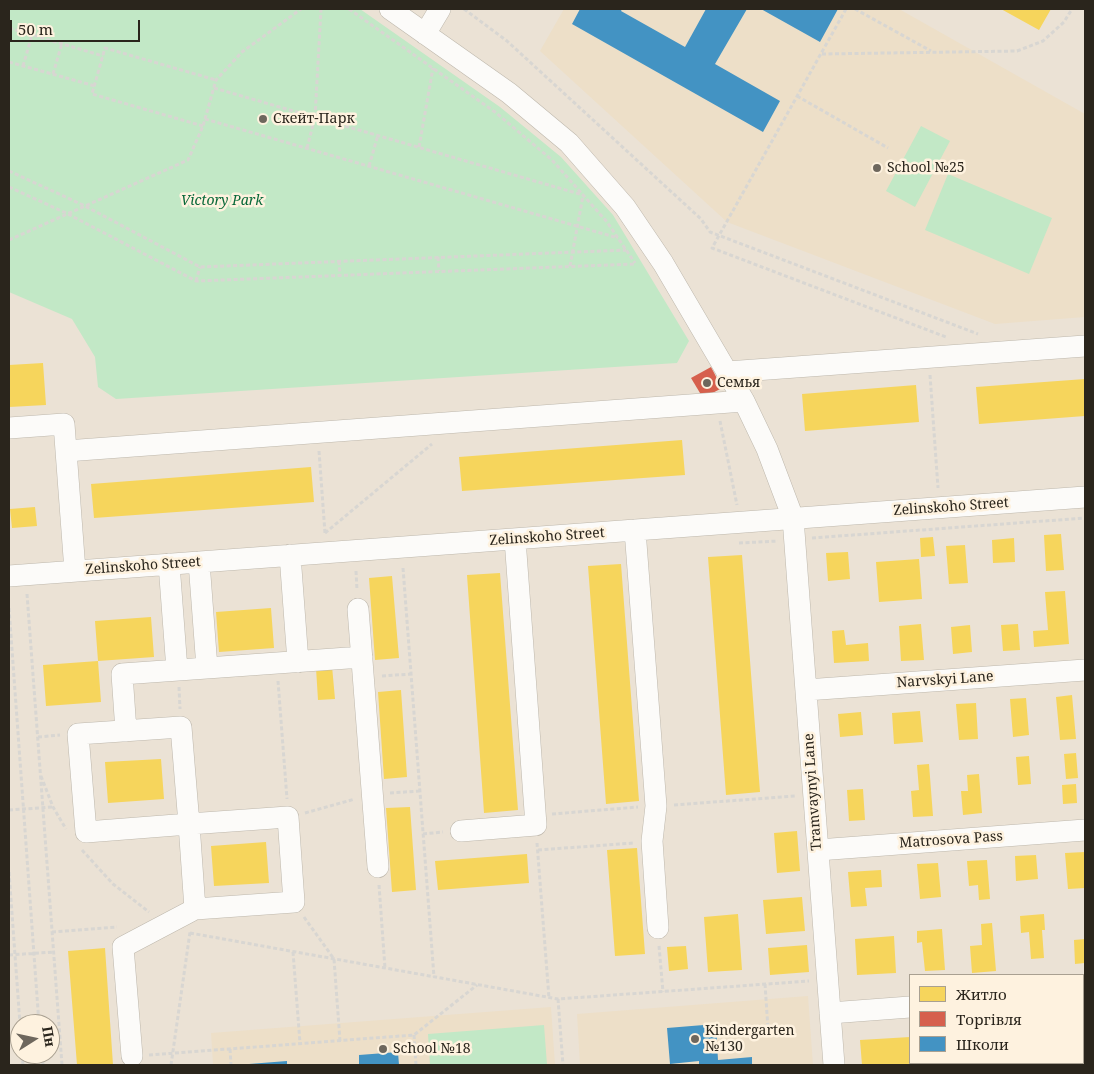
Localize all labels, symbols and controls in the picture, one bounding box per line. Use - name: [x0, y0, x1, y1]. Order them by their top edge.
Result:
- scale bar: [12, 10, 142, 42]
- text: 50 m: [18, 19, 53, 39]
- place label: Скейт-Парк: [273, 111, 355, 127]
- marker: Скейт-Парк: [257, 113, 269, 125]
- place label: School №25: [887, 160, 965, 176]
- marker: School №25: [871, 162, 883, 174]
- park label: Victory Park: [181, 193, 263, 209]
- place label: Семья: [717, 375, 760, 391]
- marker: Семья: [701, 377, 713, 389]
- street label: Zelinskoho Street: [893, 495, 1009, 519]
- street label: Zelinskoho Street: [489, 525, 605, 549]
- street label: Zelinskoho Street: [85, 554, 201, 578]
- street label: Narvskyi Lane: [896, 668, 994, 692]
- street label: Tramvaynyi Lane: [801, 733, 825, 851]
- street label: Matrosova Pass: [899, 828, 1003, 852]
- legend: [909, 974, 1084, 1064]
- text: Житло: [956, 984, 1007, 1004]
- text: Торгівля: [956, 1009, 1022, 1029]
- north arrow: [10, 1014, 60, 1064]
- place label: Kindergarten №130: [705, 1023, 794, 1056]
- text: Пн: [38, 1025, 60, 1048]
- marker: Kindergarten №130: [689, 1033, 701, 1045]
- text: Школи: [956, 1034, 1009, 1054]
- place label: School №18: [393, 1041, 471, 1057]
- marker: School №18: [377, 1043, 389, 1055]

